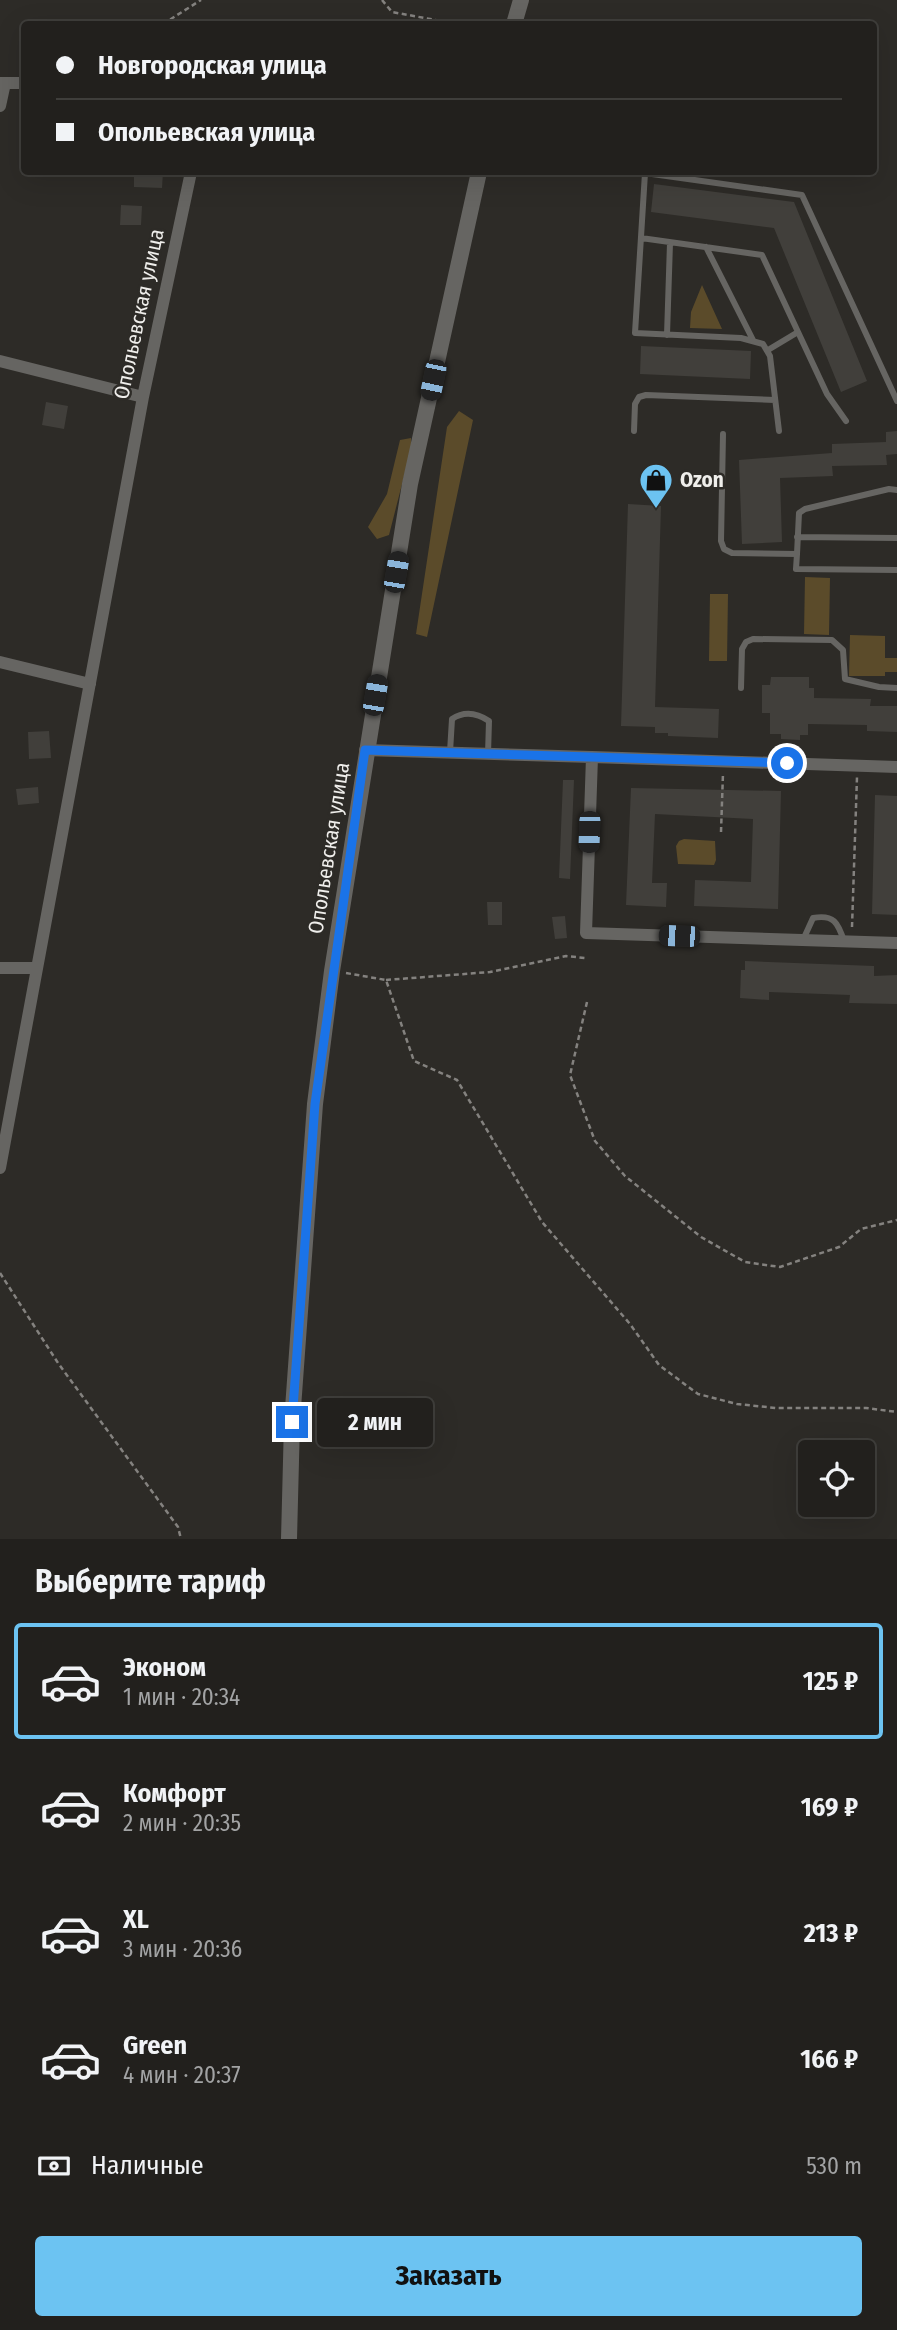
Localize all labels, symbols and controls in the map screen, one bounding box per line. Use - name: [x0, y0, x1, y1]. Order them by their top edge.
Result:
- text: Новгородская улица: [98, 50, 327, 81]
- text: Опольевская улица: [98, 117, 315, 148]
- street label: Опольевская улица: [108, 227, 170, 401]
- car: [419, 357, 448, 403]
- shop icon: Ozon: [637, 461, 675, 510]
- place label: Ozon: [680, 467, 724, 493]
- car: [383, 549, 410, 595]
- car: [362, 672, 389, 718]
- route start: [771, 747, 803, 779]
- street label: Опольевская улица: [303, 760, 355, 936]
- car: [578, 811, 601, 853]
- car: [658, 925, 701, 947]
- callout: 2 мин: [316, 1398, 432, 1446]
- route end: [276, 1406, 308, 1438]
- text: 2 мин: [348, 1408, 402, 1436]
- map controls: [798, 1440, 875, 1517]
- button: locate: [798, 1440, 875, 1517]
- text: Выберите тариф: [35, 1562, 266, 1600]
- icon: car: [39, 1650, 102, 1713]
- text: Эконом: [123, 1652, 206, 1683]
- text: 125 ₽: [803, 1666, 858, 1697]
- text: 1 мин · 20:34: [123, 1683, 240, 1711]
- icon: car: [39, 1776, 102, 1839]
- text: Комфорт: [123, 1778, 226, 1809]
- text: 169 ₽: [801, 1792, 858, 1823]
- text: 2 мин · 20:35: [123, 1809, 241, 1837]
- icon: car: [39, 1902, 102, 1965]
- text: XL: [123, 1904, 149, 1935]
- text: 213 ₽: [804, 1918, 858, 1949]
- text: 3 мин · 20:36: [123, 1935, 242, 1963]
- icon: car: [39, 2028, 102, 2091]
- text: Green: [123, 2030, 187, 2061]
- text: 166 ₽: [800, 2044, 858, 2075]
- text: 4 мин · 20:37: [123, 2061, 241, 2089]
- icon: cash: [35, 2147, 73, 2185]
- text: Наличные: [91, 2150, 204, 2181]
- text: 530 m: [806, 2152, 862, 2180]
- button: Заказать: [35, 2236, 862, 2316]

